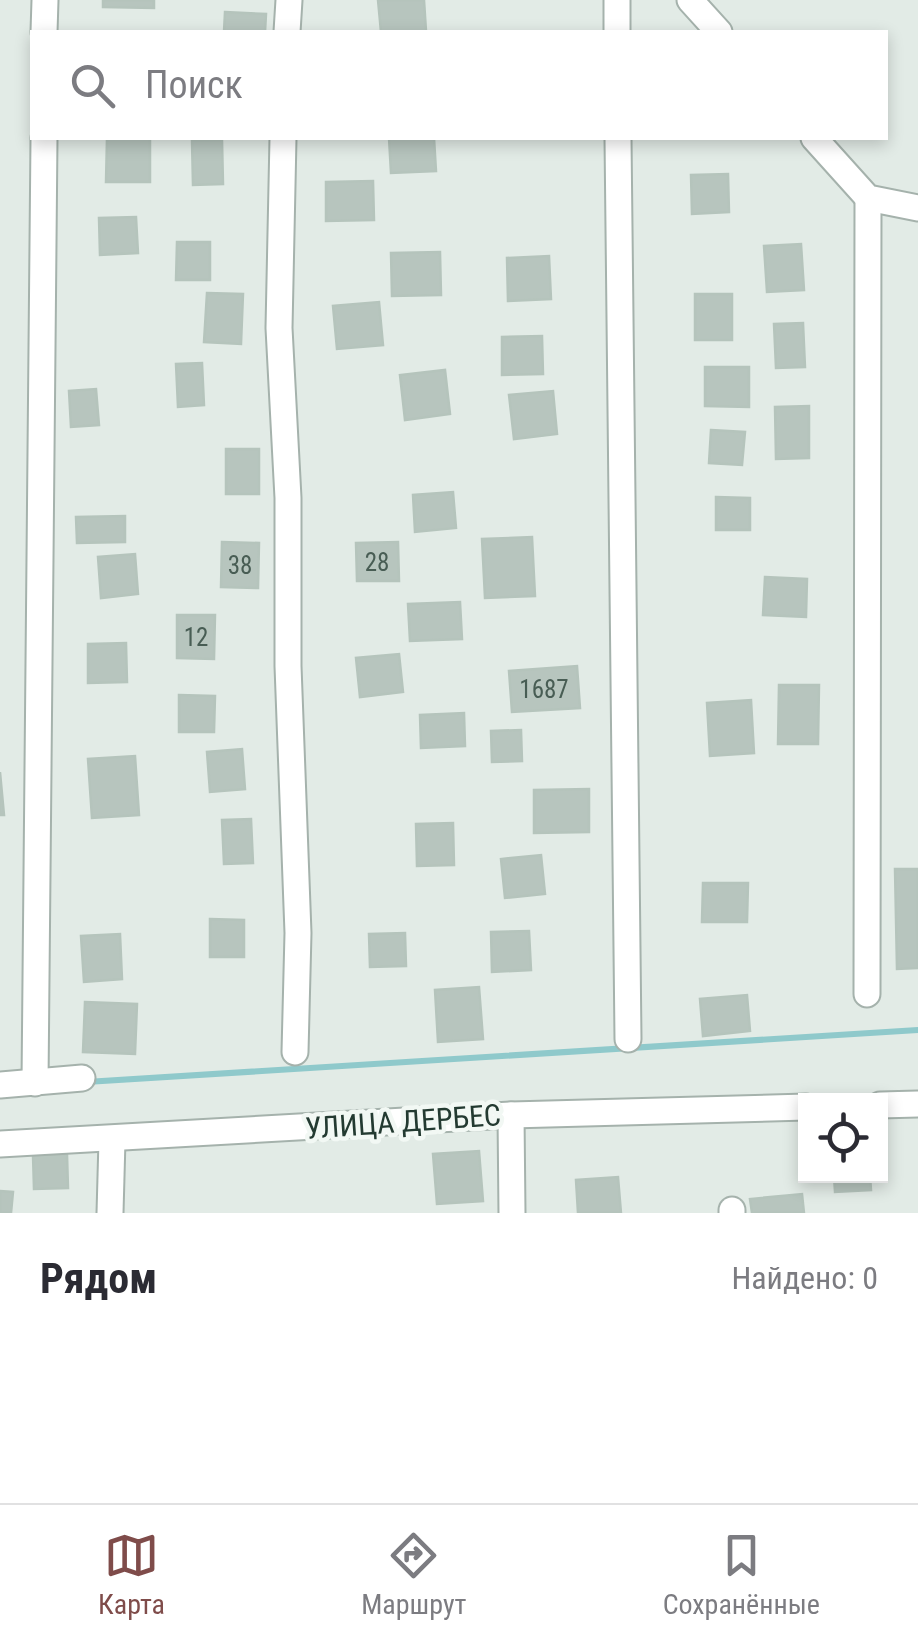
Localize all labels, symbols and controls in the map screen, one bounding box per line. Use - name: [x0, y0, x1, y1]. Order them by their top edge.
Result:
- search box: [30, 30, 888, 140]
- icon: search: [65, 58, 120, 113]
- text: Поиск: [145, 63, 243, 107]
- house number: 28: [365, 548, 389, 577]
- house number: 38: [228, 551, 252, 580]
- house number: 12: [184, 623, 208, 652]
- house number: 1687: [519, 675, 569, 704]
- map controls: [798, 1093, 888, 1183]
- button: locate: [798, 1093, 888, 1183]
- street label: УЛИЦА ДЕРБЕС: [304, 1097, 502, 1146]
- text: Рядом: [40, 1254, 157, 1303]
- text: Найдено: 0: [731, 1259, 878, 1297]
- tab: Карта: [98, 1528, 165, 1621]
- tab: Маршрут: [361, 1528, 467, 1621]
- tab: Сохранённые: [663, 1528, 820, 1621]

